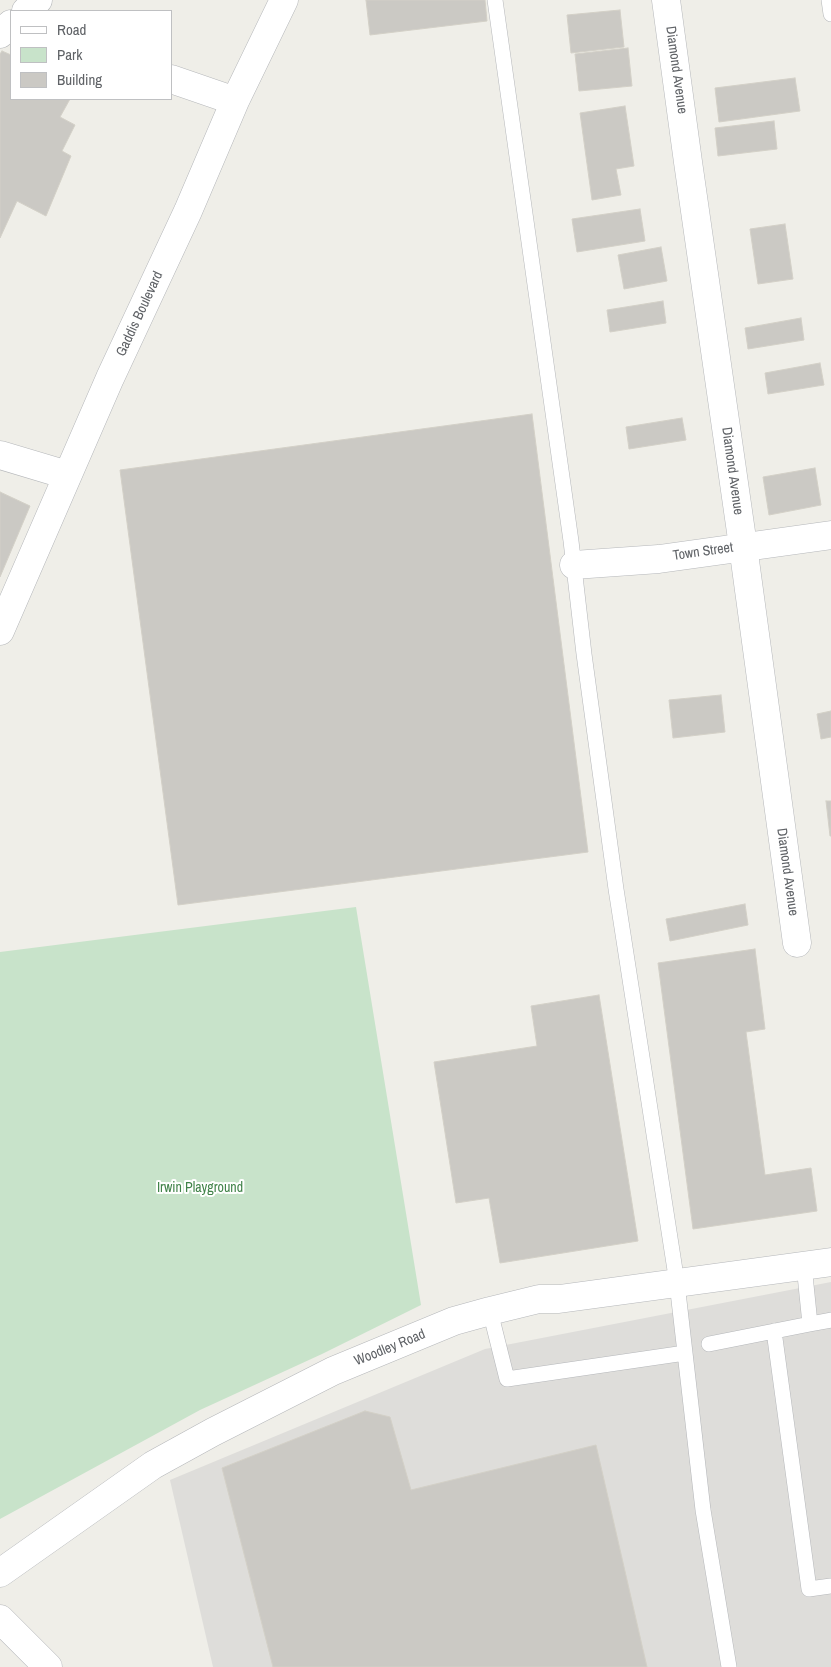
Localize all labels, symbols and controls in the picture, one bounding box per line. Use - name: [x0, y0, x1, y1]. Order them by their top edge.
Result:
- legend: [10, 10, 172, 100]
- text: Road: [57, 19, 86, 40]
- street label: Diamond Avenue: [662, 25, 690, 115]
- text: Park: [57, 44, 82, 65]
- text: Building: [57, 69, 102, 90]
- street label: Gaddis Boulevard: [113, 269, 167, 359]
- street label: Diamond Avenue: [718, 426, 746, 516]
- street label: Town Street: [672, 539, 734, 565]
- street label: Diamond Avenue: [773, 827, 801, 917]
- park label: Irwin Playground: [157, 1180, 243, 1196]
- street label: Woodley Road: [352, 1326, 428, 1370]

